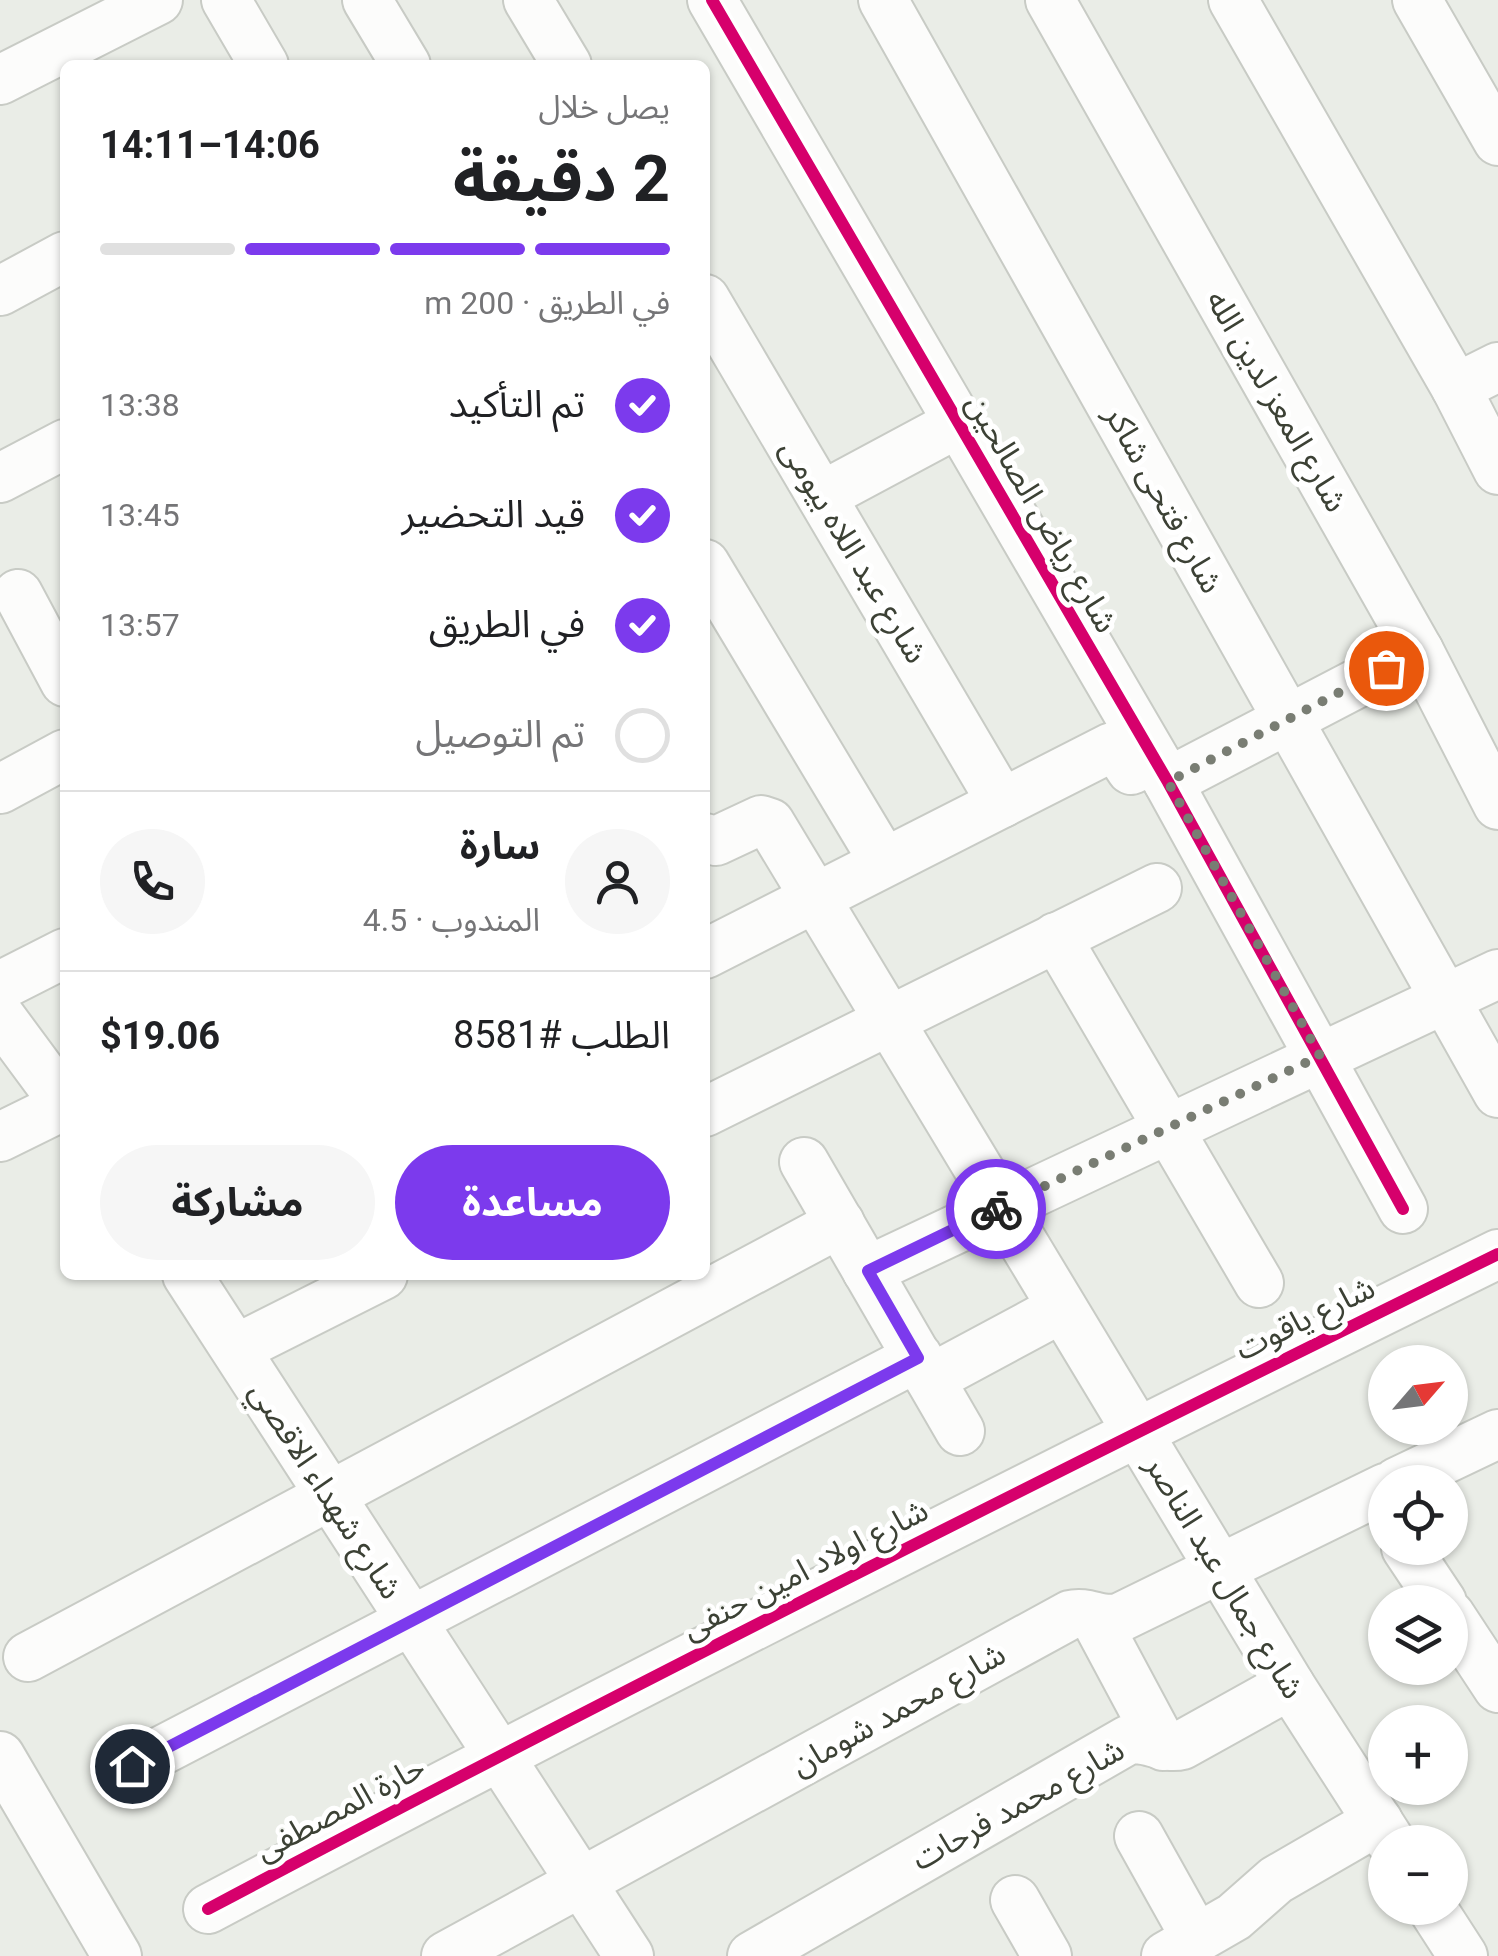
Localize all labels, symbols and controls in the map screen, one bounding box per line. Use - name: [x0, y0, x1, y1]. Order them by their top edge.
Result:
- text: يصل خلال: [539, 88, 670, 126]
- text: 14:06–14:11: [100, 123, 320, 167]
- text: 2 دقيقة: [453, 141, 670, 217]
- text: في الطريق · 200 m: [424, 284, 670, 322]
- street label: شارع المعز لدين الله: [1194, 284, 1356, 521]
- icon: check: [615, 378, 670, 433]
- text: تم التأكيد: [449, 382, 585, 426]
- text: 13:38: [100, 386, 180, 424]
- street label: شارع رياض الصالحين: [954, 387, 1126, 642]
- street label: شارع فتحى شاكر: [1092, 398, 1231, 602]
- street label: شارع عبد اللاه بيومى: [768, 432, 936, 672]
- icon: check: [615, 488, 670, 543]
- text: قيد التحضير: [402, 492, 585, 536]
- text: 13:45: [100, 496, 180, 534]
- icon: check: [615, 598, 670, 653]
- text: في الطريق: [429, 602, 585, 646]
- text: 13:57: [100, 606, 180, 644]
- pin: [1344, 626, 1429, 711]
- icon: bag: [1359, 641, 1414, 696]
- text: تم التوصيل: [416, 712, 585, 756]
- text: سارة: [460, 824, 540, 868]
- button: phone: [100, 829, 205, 934]
- button: person: [565, 829, 670, 934]
- text: المندوب · 4.5: [363, 901, 540, 939]
- text: الطلب #8581: [453, 1013, 670, 1057]
- text: $19.06: [100, 1014, 220, 1058]
- button: مشاركة: [100, 1145, 375, 1260]
- button: مساعدة: [395, 1145, 670, 1260]
- courier: [946, 1159, 1046, 1259]
- icon: bike: [969, 1182, 1024, 1237]
- street label: شارع ياقوت: [1229, 1268, 1383, 1373]
- north arrow: [1368, 1345, 1468, 1445]
- map controls: [1368, 1345, 1468, 1925]
- street label: شارع شهداء الاقصي: [237, 1374, 411, 1609]
- street label: شارع جمال عبد الناصر: [1133, 1448, 1313, 1708]
- button: locate: [1368, 1465, 1468, 1565]
- street label: شارع اولاد امين حنفى: [676, 1491, 937, 1652]
- button: layers: [1368, 1585, 1468, 1685]
- street label: شارع محمد شومان: [784, 1634, 1014, 1788]
- button: +: [1368, 1705, 1468, 1805]
- pin: [90, 1724, 175, 1809]
- street label: شارع محمد فرحات: [905, 1730, 1133, 1882]
- icon: home: [105, 1739, 160, 1794]
- street label: حارة المصطفى: [249, 1747, 431, 1869]
- button: −: [1368, 1825, 1468, 1925]

